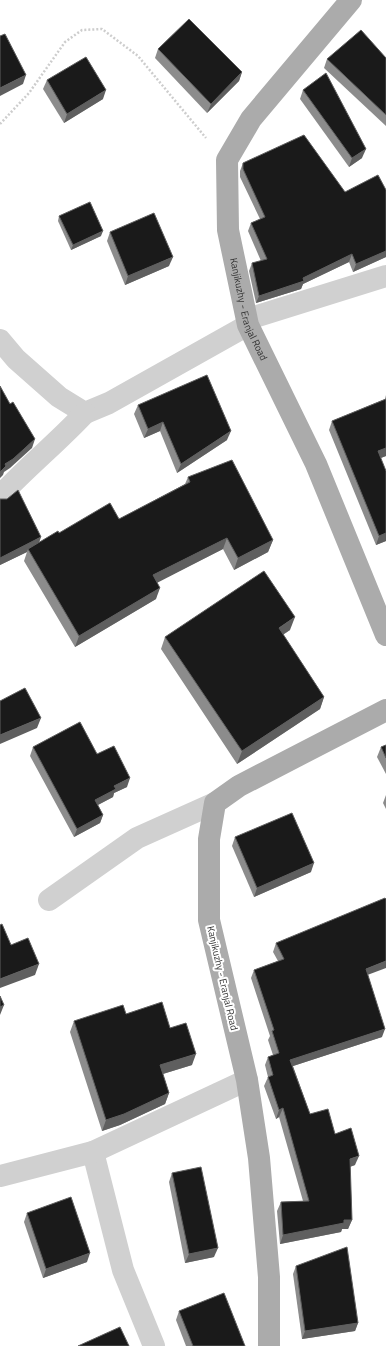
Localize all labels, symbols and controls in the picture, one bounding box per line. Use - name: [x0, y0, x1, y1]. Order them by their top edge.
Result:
- street label: Kanjikuzhy - Eranjal Road: [226, 257, 271, 363]
- street label: Kanjikuzhy - Eranjal Road: [203, 924, 242, 1032]

